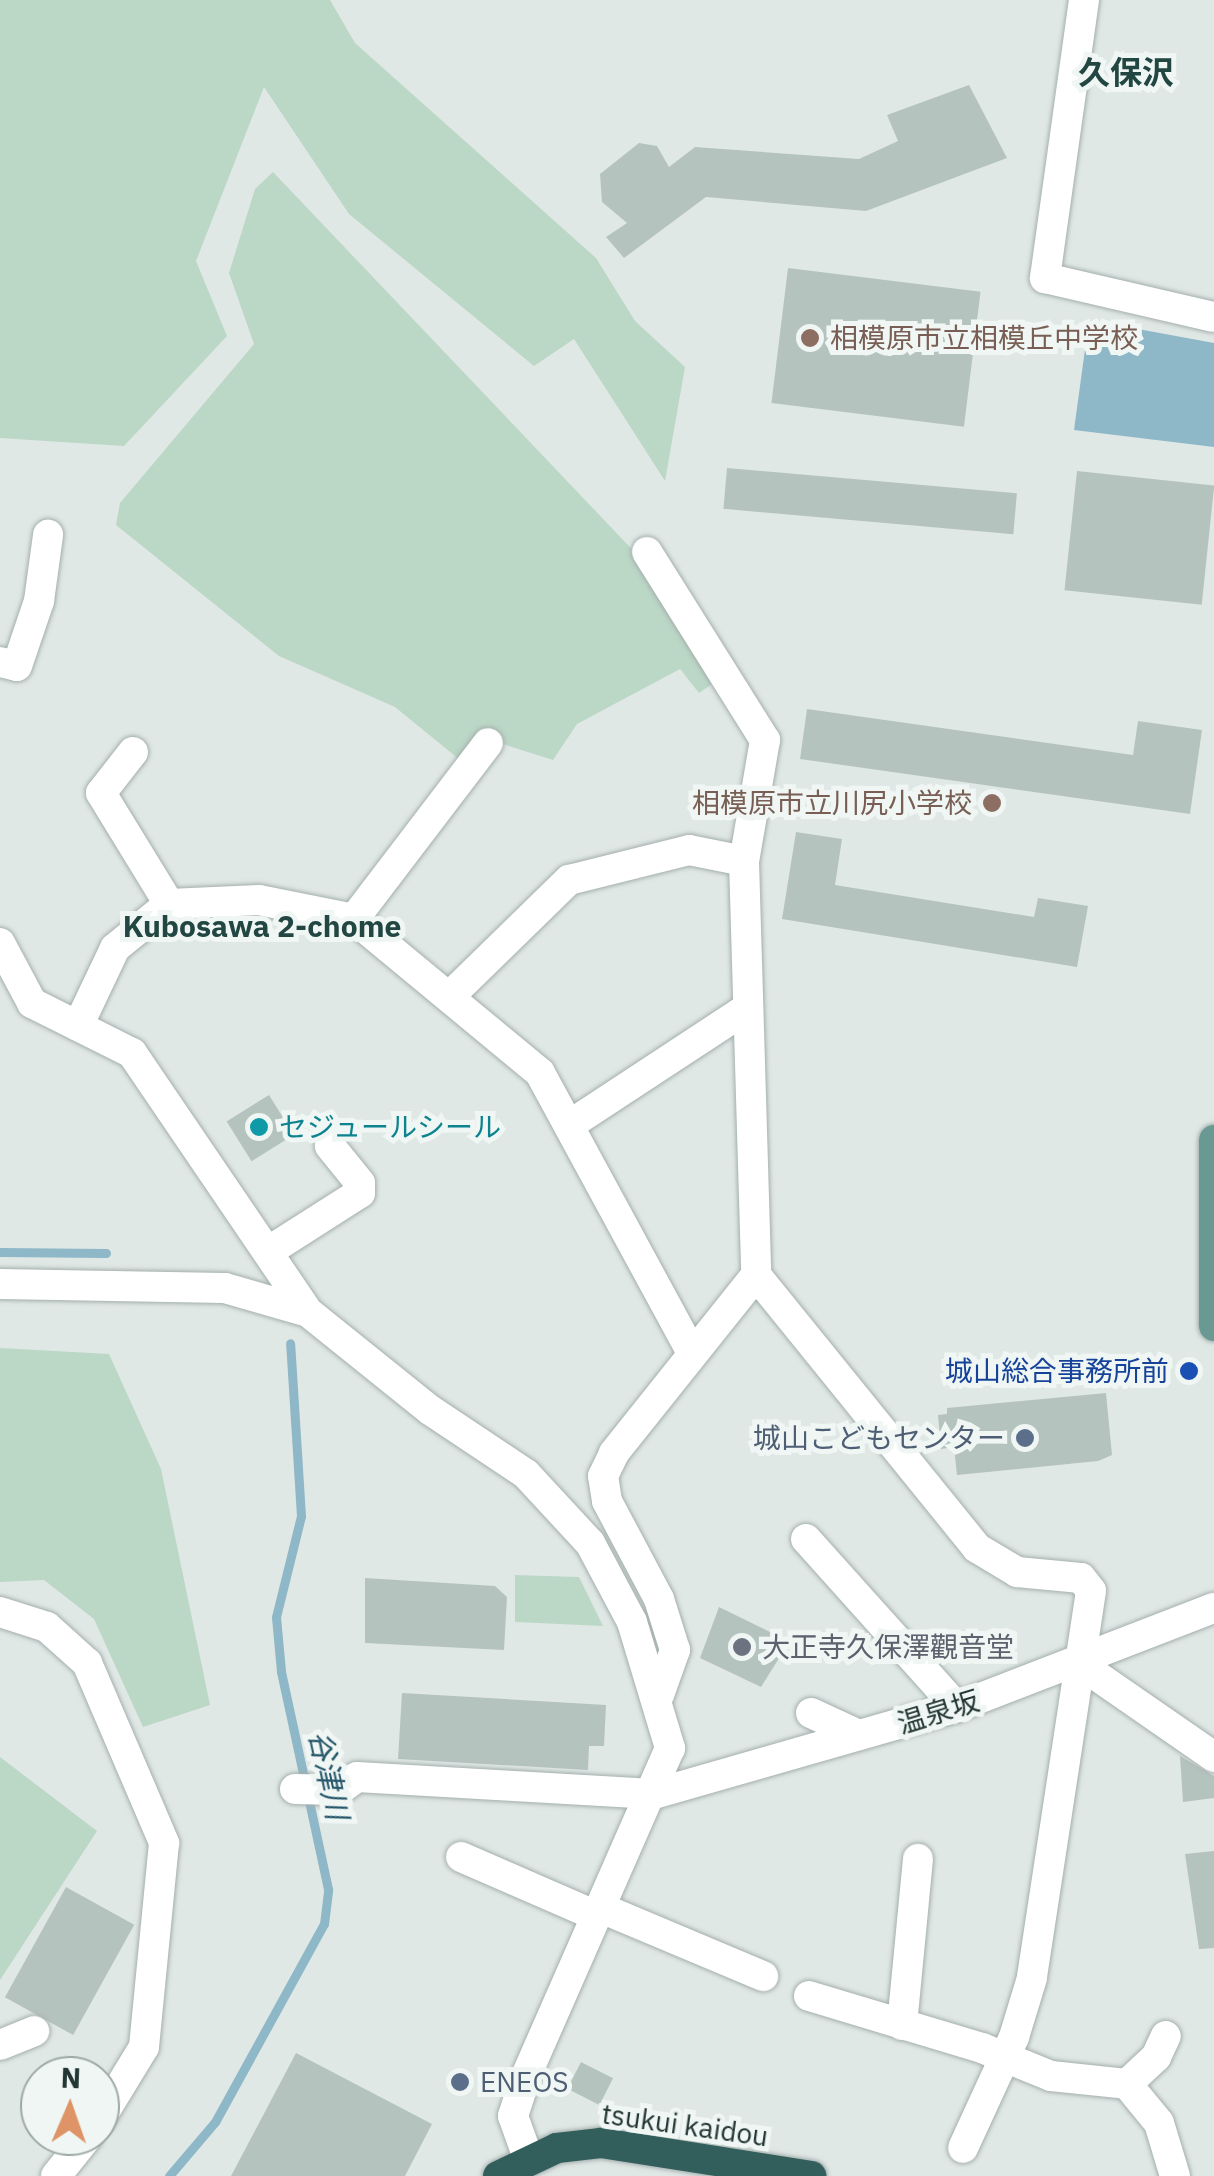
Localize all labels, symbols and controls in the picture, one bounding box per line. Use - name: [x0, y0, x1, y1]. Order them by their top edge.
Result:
- district label: 久保沢: [1078, 53, 1174, 91]
- place label: 相模原市立相模丘中学校: [830, 321, 1138, 355]
- marker: 相模原市立相模丘中学校: [799, 327, 821, 349]
- place label: 相模原市立川尻小学校: [692, 786, 972, 820]
- marker: 相模原市立川尻小学校: [981, 792, 1003, 814]
- district label: Kubosawa 2-chome: [123, 908, 401, 944]
- place label: セジュールシール: [279, 1110, 503, 1144]
- marker: セジュールシール: [248, 1116, 270, 1138]
- place label: 城山総合事務所前: [945, 1354, 1169, 1388]
- marker: 城山総合事務所前: [1178, 1360, 1200, 1382]
- place label: 城山こどもセンター: [753, 1421, 1005, 1455]
- marker: 城山こどもセンター: [1014, 1427, 1036, 1449]
- place label: 大正寺久保澤觀音堂: [762, 1630, 1014, 1664]
- marker: 大正寺久保澤觀音堂: [731, 1636, 753, 1658]
- street label: 温泉坂: [893, 1684, 983, 1740]
- water label: 谷津川: [302, 1727, 356, 1823]
- north arrow: [20, 2056, 120, 2156]
- text: N: [60, 2059, 82, 2096]
- place label: ENEOS: [480, 2065, 569, 2099]
- marker: ENEOS: [449, 2071, 471, 2093]
- street label: tsukui kaidou: [600, 2097, 770, 2153]

